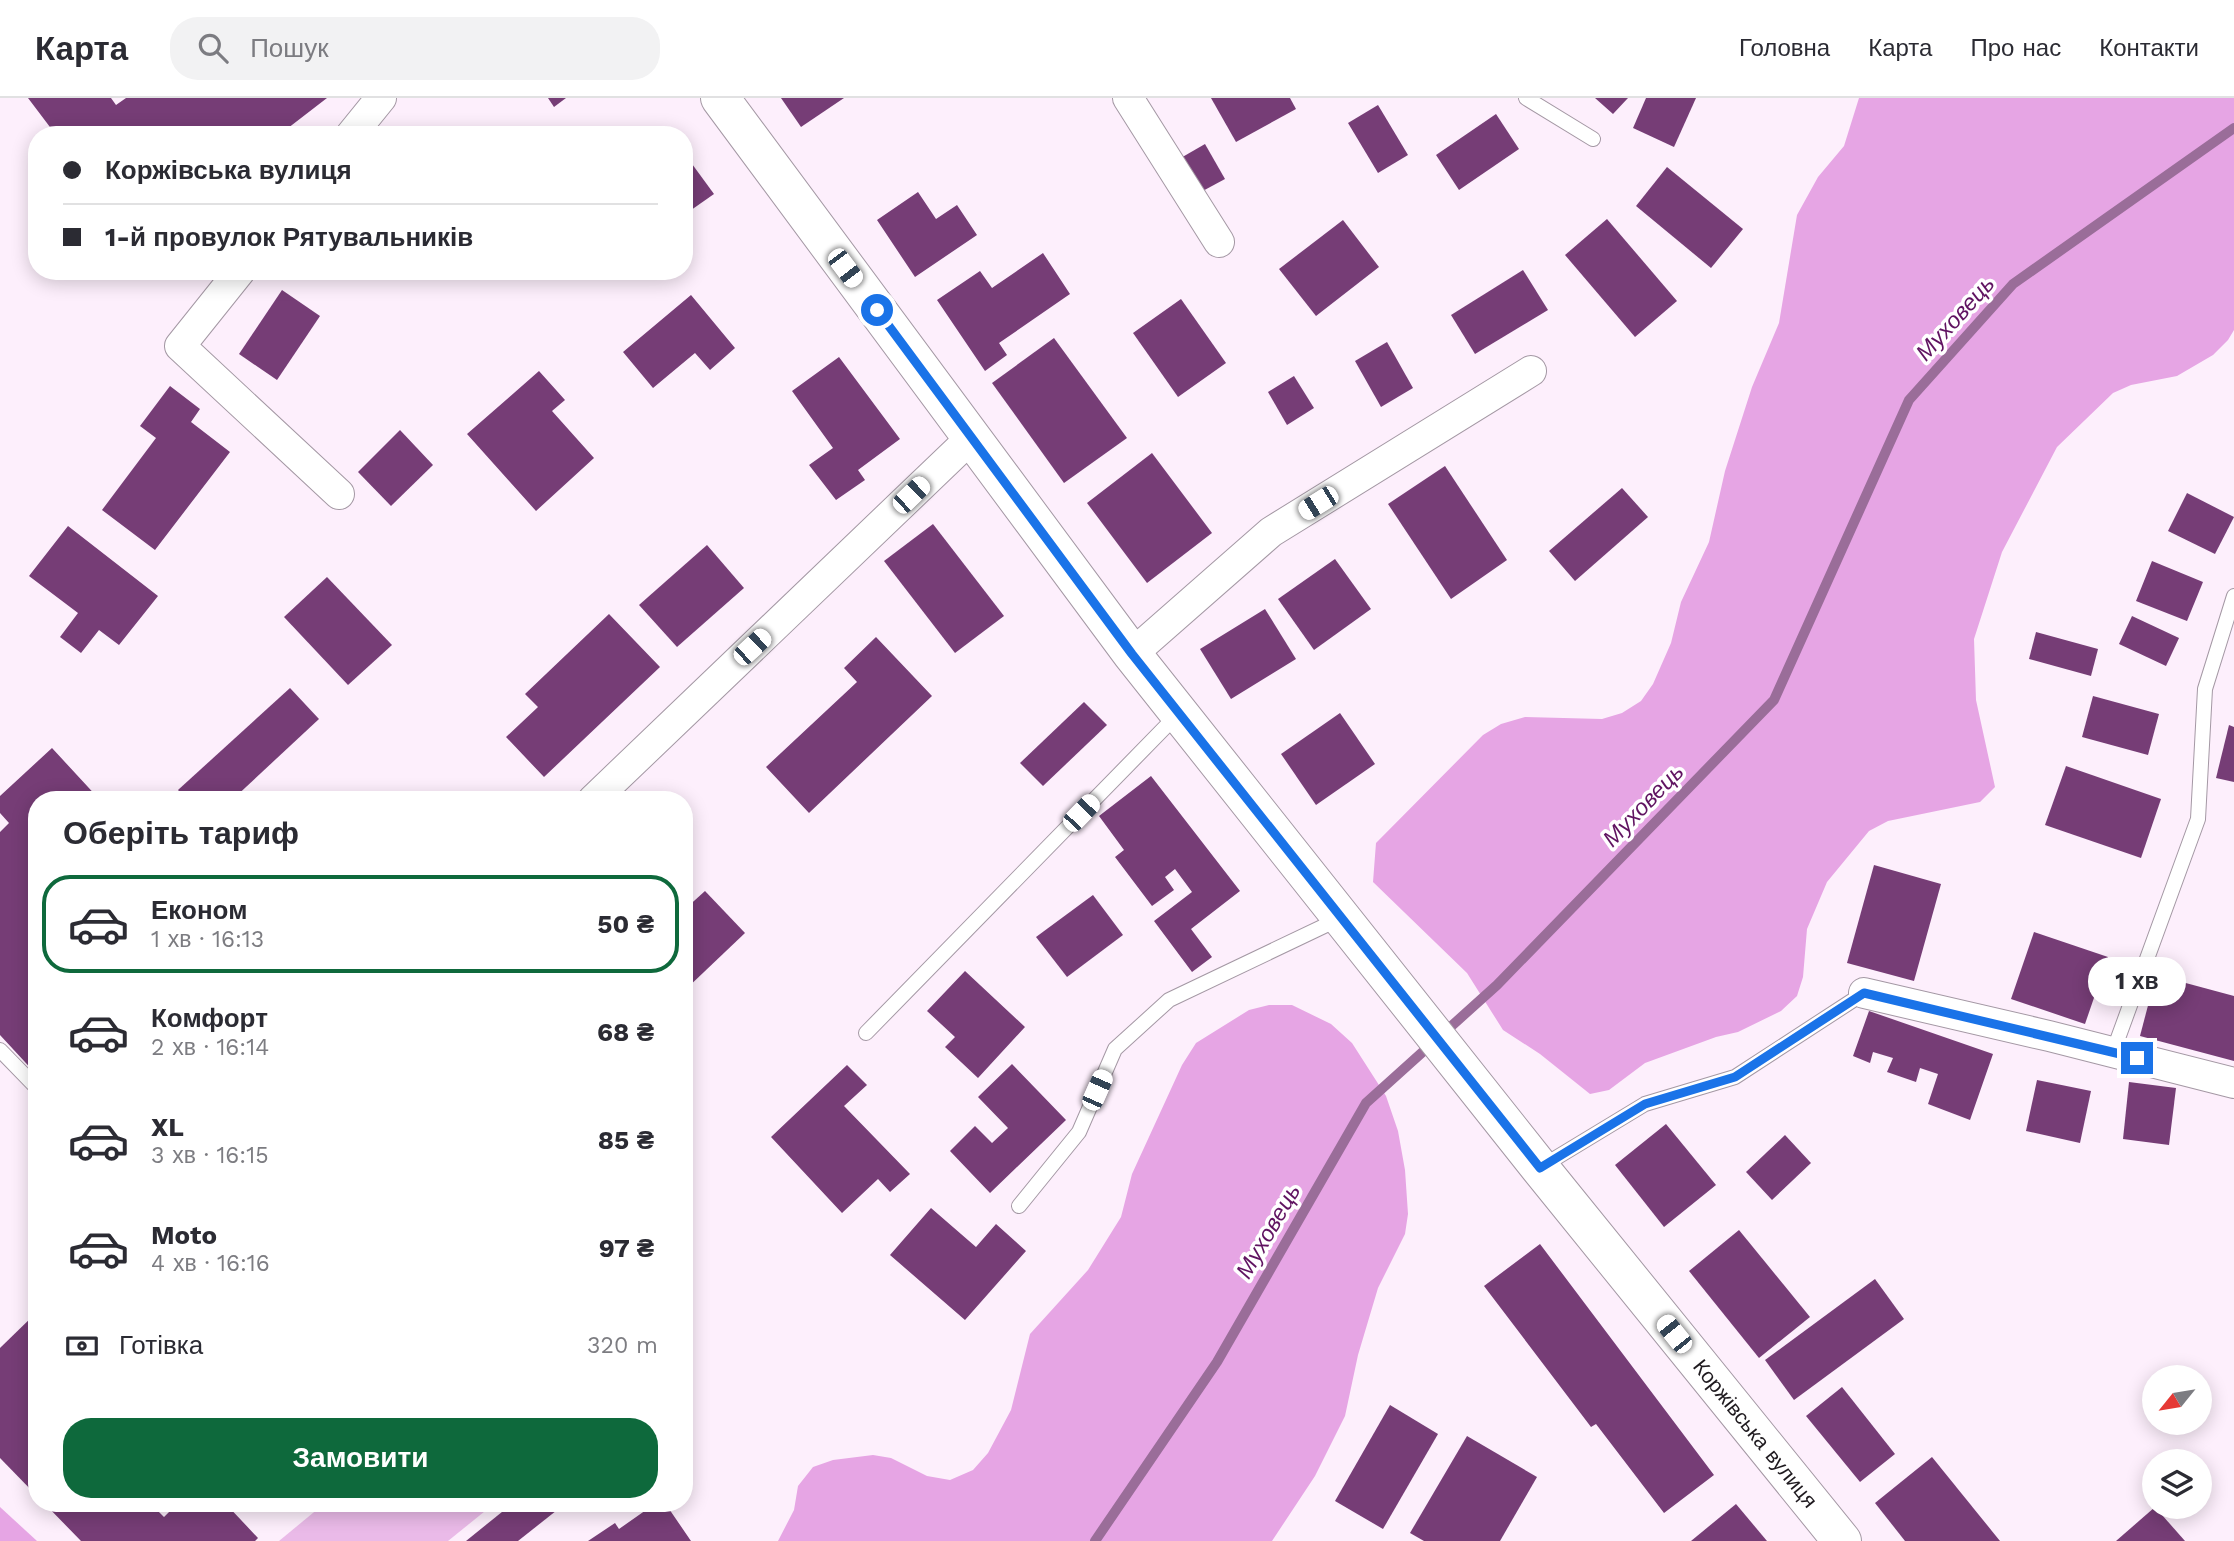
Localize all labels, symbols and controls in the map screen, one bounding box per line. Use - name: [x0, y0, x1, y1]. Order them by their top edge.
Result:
- search box: [170, 17, 660, 80]
- text: Карта: [35, 29, 128, 68]
- icon: search: [194, 29, 232, 67]
- text: Пошук: [250, 33, 329, 63]
- text: Головна: [1739, 34, 1830, 62]
- text: Карта: [1868, 34, 1932, 62]
- text: Про нас: [1970, 34, 2061, 62]
- text: Контакти: [2099, 34, 2199, 62]
- text: Коржівська вулиця: [105, 155, 352, 185]
- text: 1-й провулок Рятувальників: [105, 222, 473, 252]
- car: [824, 245, 867, 291]
- water label: Муховець: [1910, 270, 2000, 366]
- route start: [861, 294, 893, 326]
- car: [889, 473, 934, 517]
- car: [1295, 483, 1342, 523]
- car: [730, 625, 775, 669]
- water label: Муховець: [1597, 758, 1689, 852]
- car: [1059, 791, 1104, 835]
- text: Оберіть тариф: [63, 814, 299, 852]
- icon: car: [67, 893, 130, 956]
- text: Економ: [151, 895, 247, 925]
- text: 50 ₴: [597, 909, 654, 939]
- text: 1 хв · 16:13: [151, 926, 264, 953]
- callout: 1 хв: [2088, 956, 2186, 1006]
- text: 1 хв: [2115, 968, 2159, 995]
- icon: car: [67, 1001, 130, 1064]
- text: Комфорт: [151, 1003, 268, 1033]
- text: 68 ₴: [597, 1017, 654, 1047]
- text: 2 хв · 16:14: [151, 1034, 269, 1061]
- route end: [2121, 1042, 2153, 1074]
- car: [1079, 1067, 1116, 1113]
- icon: car: [67, 1109, 130, 1172]
- text: XL: [151, 1112, 184, 1142]
- text: 85 ₴: [598, 1125, 654, 1155]
- text: 3 хв · 16:15: [151, 1142, 269, 1169]
- water label: Муховець: [1231, 1179, 1306, 1283]
- icon: car: [67, 1217, 130, 1280]
- text: Moto: [151, 1220, 217, 1250]
- text: 97 ₴: [599, 1233, 654, 1263]
- text: 4 хв · 16:16: [151, 1250, 270, 1277]
- car: [1653, 1311, 1696, 1357]
- icon: cash: [63, 1327, 101, 1365]
- text: Готівка: [119, 1330, 203, 1360]
- text: 320 m: [587, 1332, 658, 1359]
- street label: Коржівська вулиця: [1688, 1354, 1823, 1512]
- north arrow: [2142, 1365, 2212, 1435]
- map controls: [2142, 1365, 2212, 1519]
- button: Замовити: [63, 1418, 658, 1498]
- button: layers: [2142, 1449, 2212, 1519]

